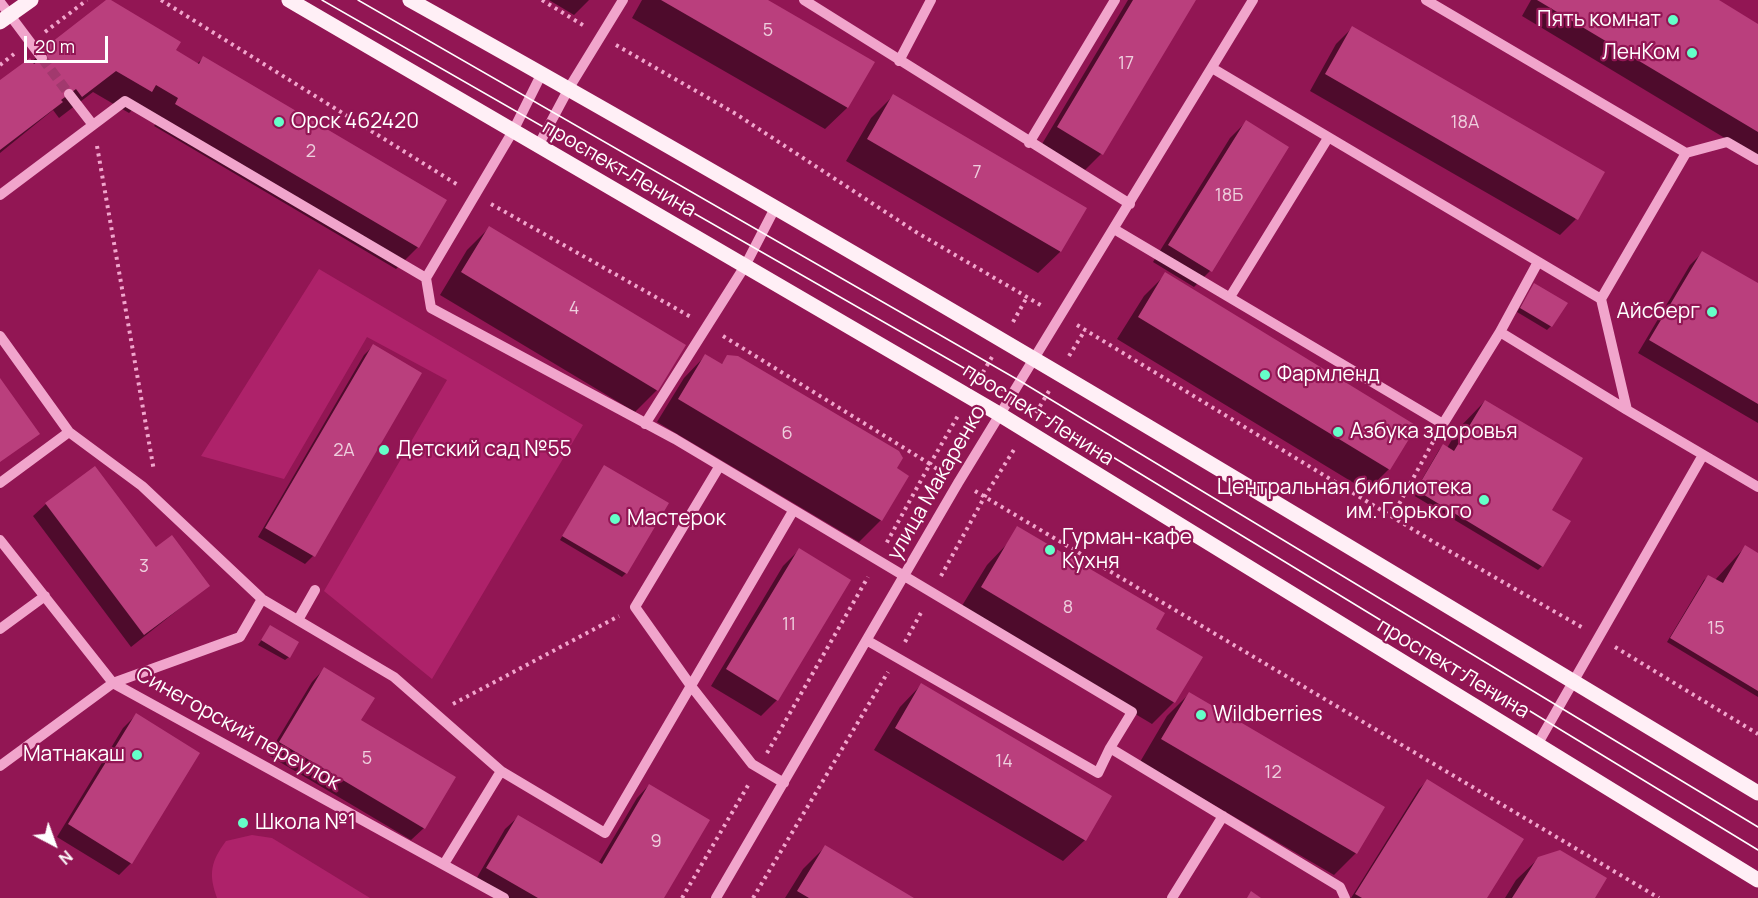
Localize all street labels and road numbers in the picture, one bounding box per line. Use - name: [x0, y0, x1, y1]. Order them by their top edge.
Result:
- street label: проспект Ленина: [538, 115, 700, 223]
- street label: проспект Ленина: [958, 358, 1118, 472]
- street label: улица Макаренко: [882, 401, 992, 565]
- street label: проспект Ленина: [1372, 614, 1534, 724]
- street label: Синегорский переулок: [131, 662, 345, 796]

